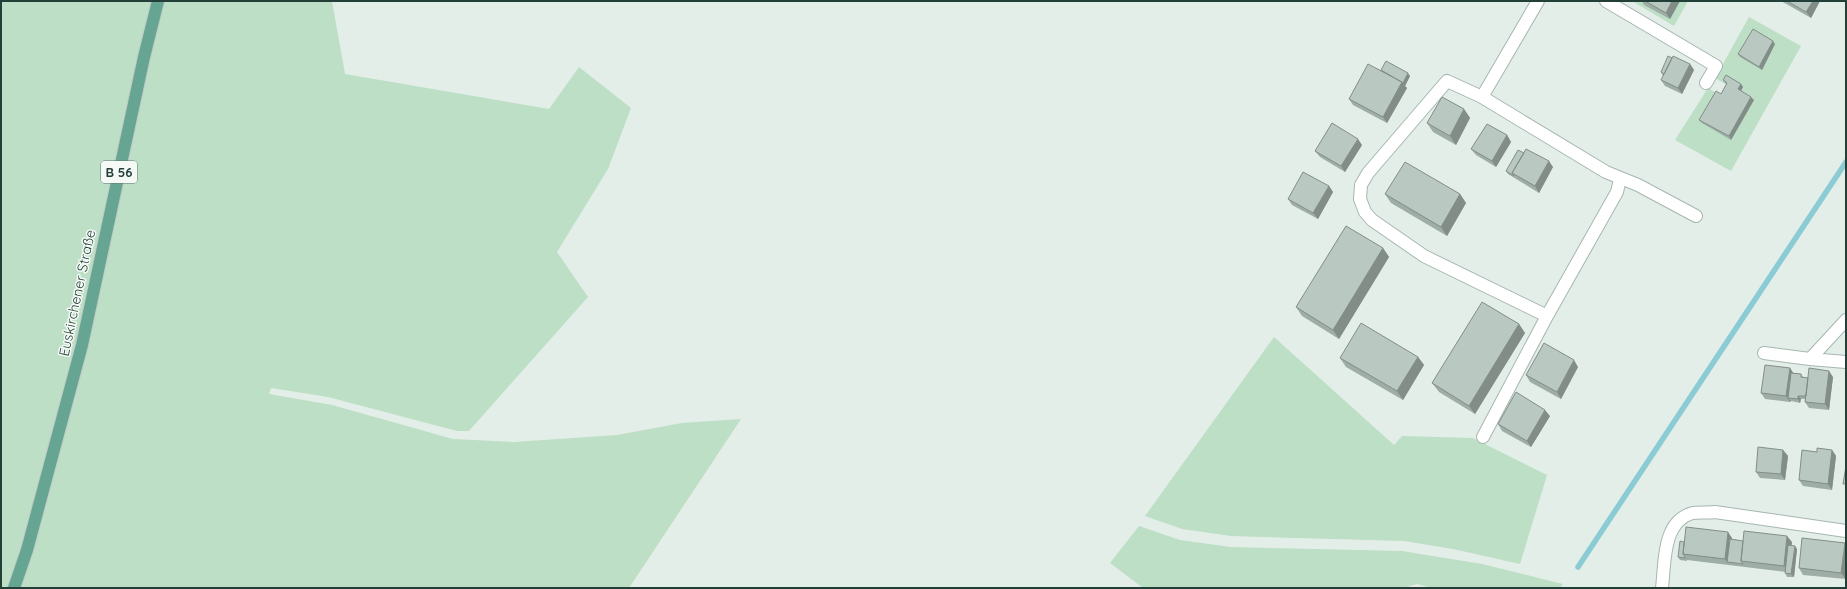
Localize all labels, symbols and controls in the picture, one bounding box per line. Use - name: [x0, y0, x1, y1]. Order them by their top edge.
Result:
- road number: B 56: [101, 161, 137, 183]
- street label: Euskirchener Straße: [55, 228, 99, 358]

